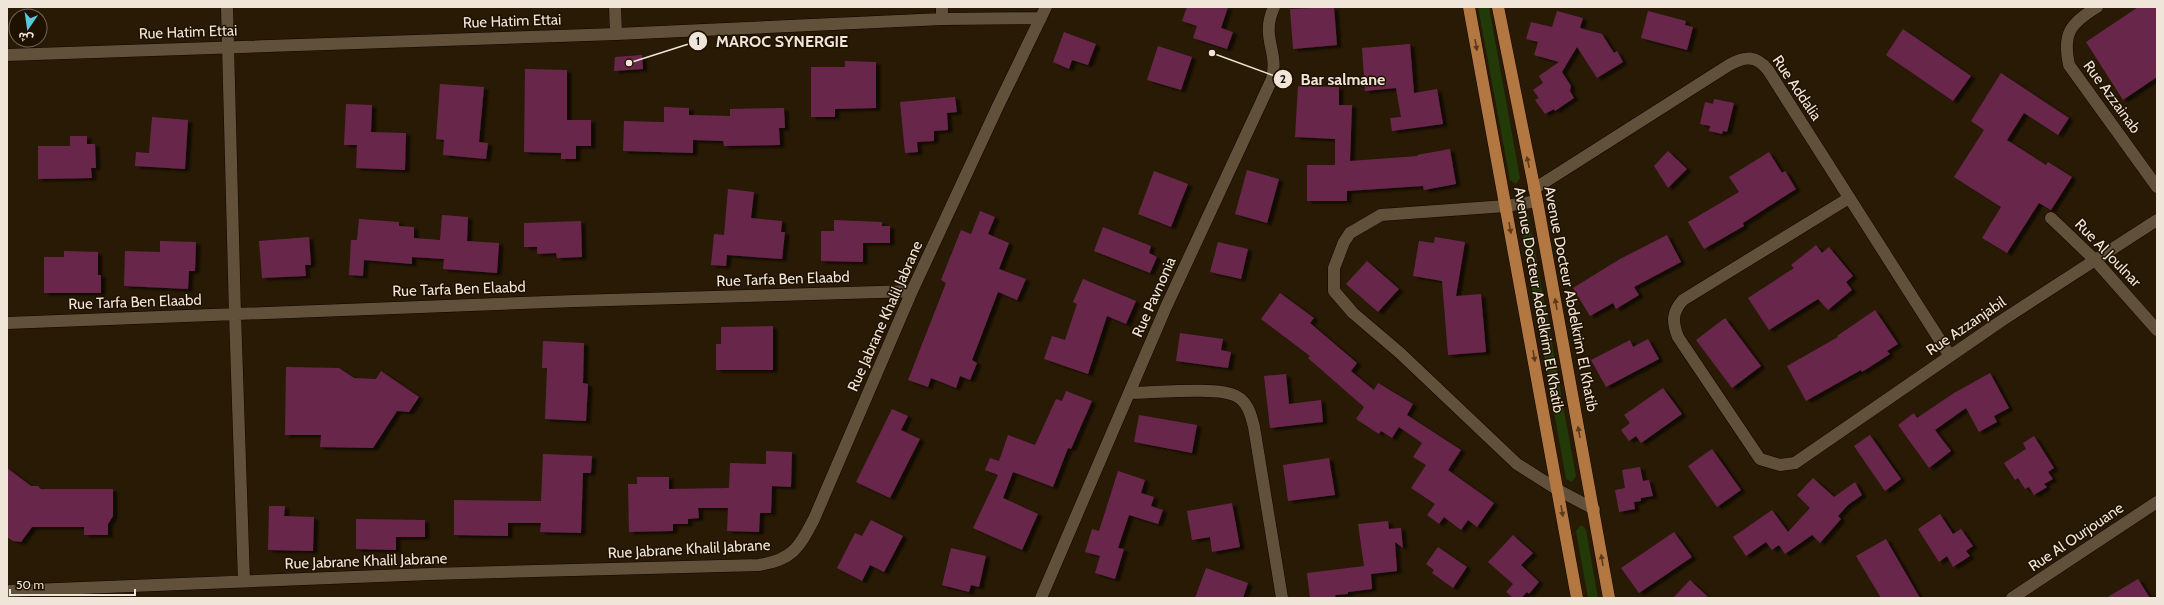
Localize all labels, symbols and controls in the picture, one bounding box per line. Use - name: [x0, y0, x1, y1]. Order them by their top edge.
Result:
- north arrow: [8, 8, 48, 48]
- street label: Rue Hatim Ettai: [462, 10, 562, 32]
- street label: Rue Hatim Ettai: [138, 21, 238, 43]
- callout: MAROC SYNERGIE: [688, 27, 857, 55]
- text: ش: [17, 29, 35, 46]
- text: MAROC SYNERGIE: [716, 32, 848, 51]
- text: 1: [696, 33, 700, 48]
- one-way arrow: [1473, 39, 1479, 52]
- street label: Rue Addalia: [1769, 52, 1826, 125]
- street label: Rue Azzainab: [2080, 57, 2144, 137]
- callout: Bar salmane: [1273, 65, 1393, 93]
- text: Bar salmane: [1301, 70, 1385, 89]
- text: 2: [1280, 71, 1286, 86]
- one-way arrow: [1525, 156, 1531, 169]
- street label: Avenue Docteur Abdelkrim El Khatib: [1540, 185, 1602, 413]
- street label: Avenue Docteur Addelkrim El Khatib: [1510, 186, 1568, 414]
- street label: Rue Al Joulnar: [2071, 215, 2145, 291]
- one-way arrow: [1507, 222, 1513, 234]
- street label: Rue Jabrane Khalil Jabrane: [844, 238, 926, 394]
- street label: Rue Pavnonia: [1128, 253, 1180, 340]
- street label: Rue Tarfa Ben Elaabd: [716, 268, 850, 290]
- street label: Rue Tarfa Ben Elaabd: [392, 278, 526, 300]
- street label: Rue Tarfa Ben Elaabd: [68, 291, 202, 313]
- street label: Rue Azzanjabil: [1923, 293, 2010, 359]
- one-way arrow: [1552, 298, 1558, 310]
- one-way arrow: [1531, 350, 1537, 362]
- one-way arrow: [1576, 426, 1582, 438]
- street label: Rue Al Ourjouane: [2025, 498, 2127, 575]
- one-way arrow: [1559, 505, 1565, 518]
- street label: Rue Jabrane Khalil Jabrane: [607, 536, 771, 562]
- street label: Rue Jabrane Khalil Jabrane: [284, 549, 448, 573]
- one-way arrow: [1599, 553, 1605, 566]
- scale bar: [10, 571, 135, 597]
- text: 50 m: [16, 577, 44, 592]

